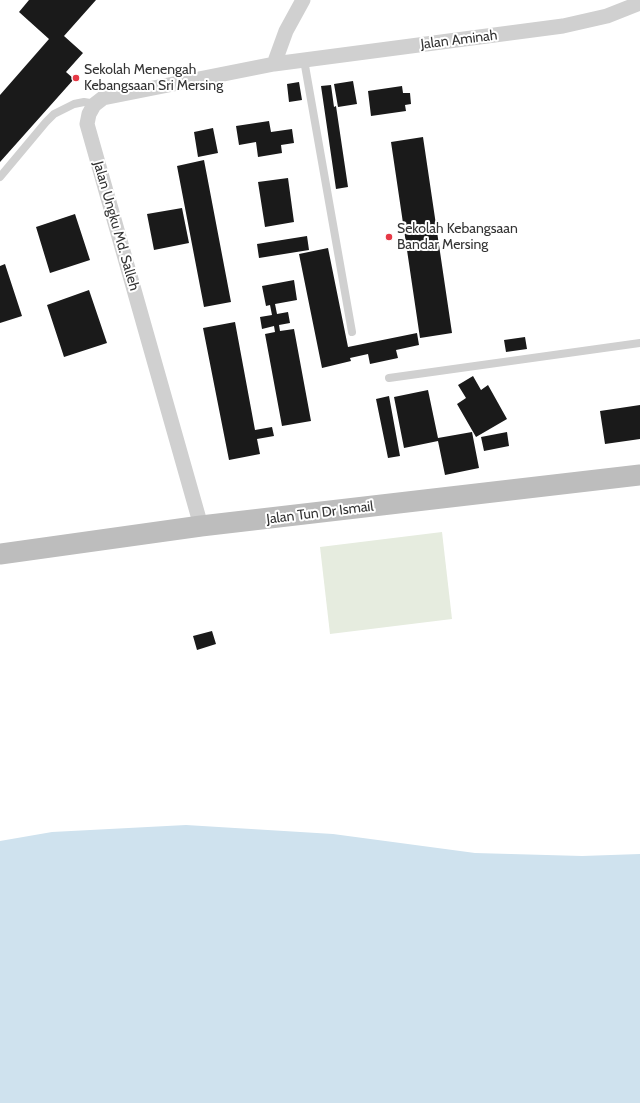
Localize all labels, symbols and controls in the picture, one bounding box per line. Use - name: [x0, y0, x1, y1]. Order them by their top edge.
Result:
- street label: Jalan Aminah: [420, 27, 498, 53]
- place label: Sekolah Menengah Kebangsaan Sri Mersing: [84, 62, 223, 94]
- marker: Sekolah Menengah Kebangsaan Sri Mersing: [71, 73, 81, 83]
- street label: Jalan Ungku Md. Salleh: [89, 159, 143, 293]
- place label: Sekolah Kebangsaan Bandar Mersing: [397, 221, 518, 254]
- marker: Sekolah Kebangsaan Bandar Mersing: [384, 232, 394, 242]
- street label: Jalan Tun Dr Ismail: [265, 498, 375, 528]

